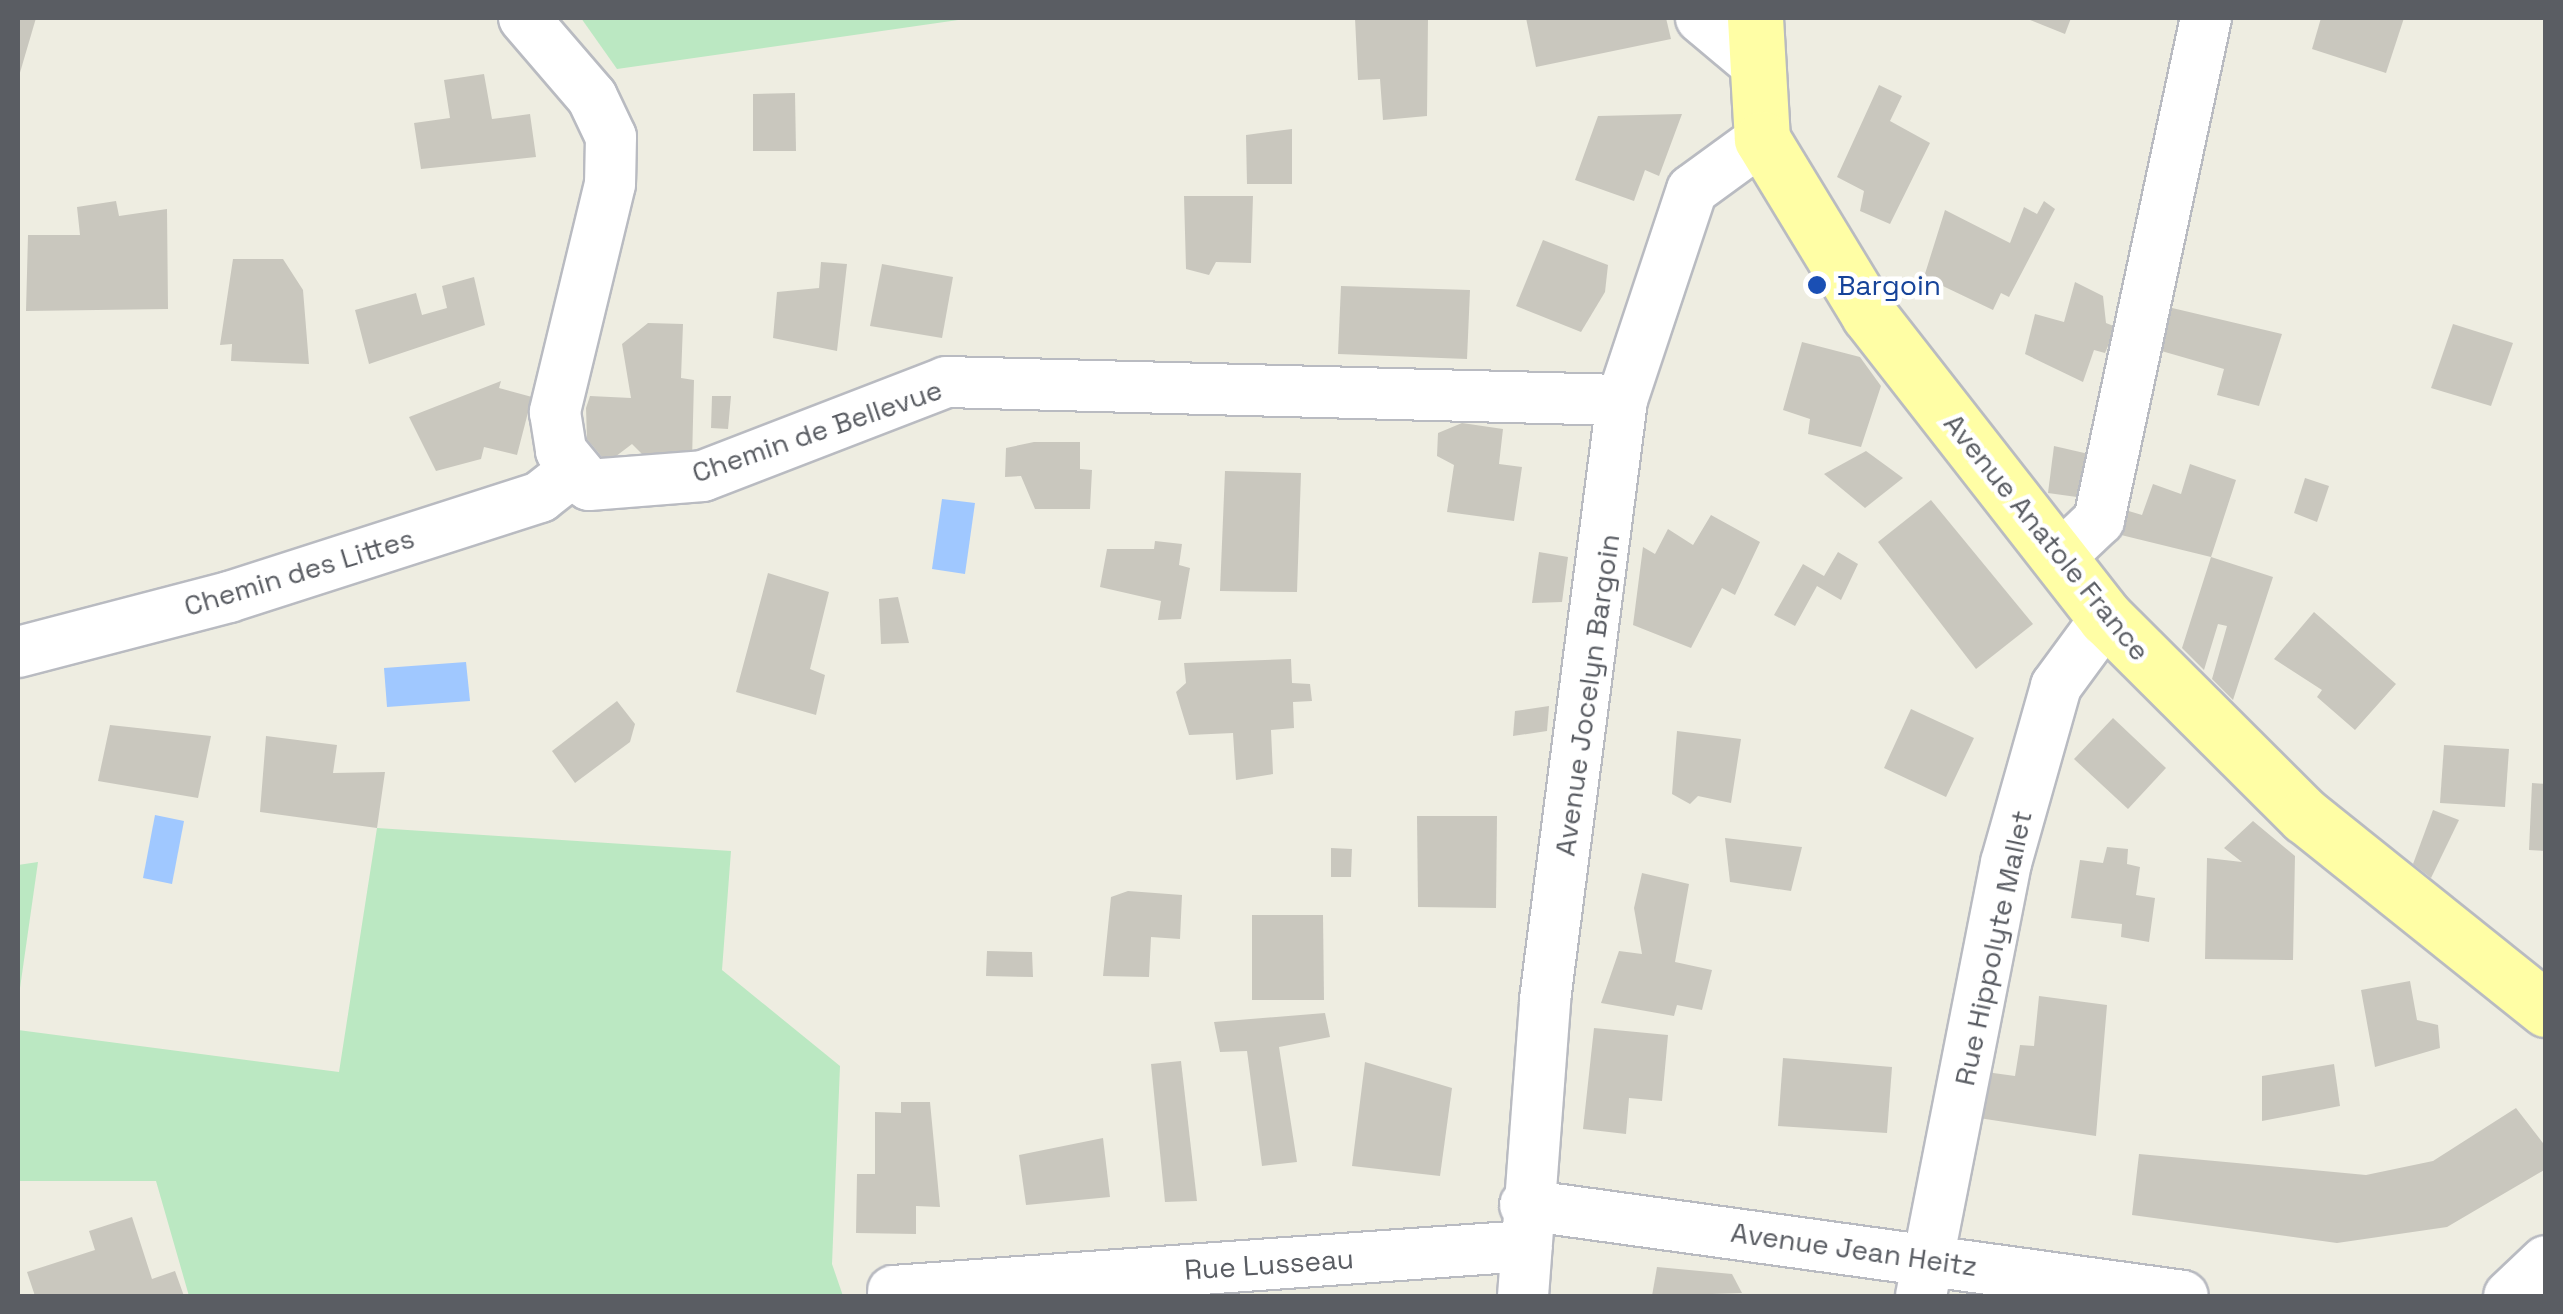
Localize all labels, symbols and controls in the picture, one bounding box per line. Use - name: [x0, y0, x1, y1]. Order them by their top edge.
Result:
- place label: Bargoin: [1837, 268, 1941, 302]
- marker: Bargoin: [1806, 274, 1828, 296]
- street label: Chemin de Bellevue: [687, 372, 947, 490]
- street label: Avenue Anatole France: [1937, 407, 2157, 667]
- street label: Chemin des Littes: [180, 521, 418, 623]
- street label: Avenue Jocelyn Bargoin: [1548, 532, 1626, 858]
- street label: Rue Hippolyte Mallet: [1947, 807, 2039, 1089]
- street label: Avenue Jean Heitz: [1729, 1215, 1979, 1283]
- street label: Rue Lusseau: [1183, 1241, 1355, 1287]

